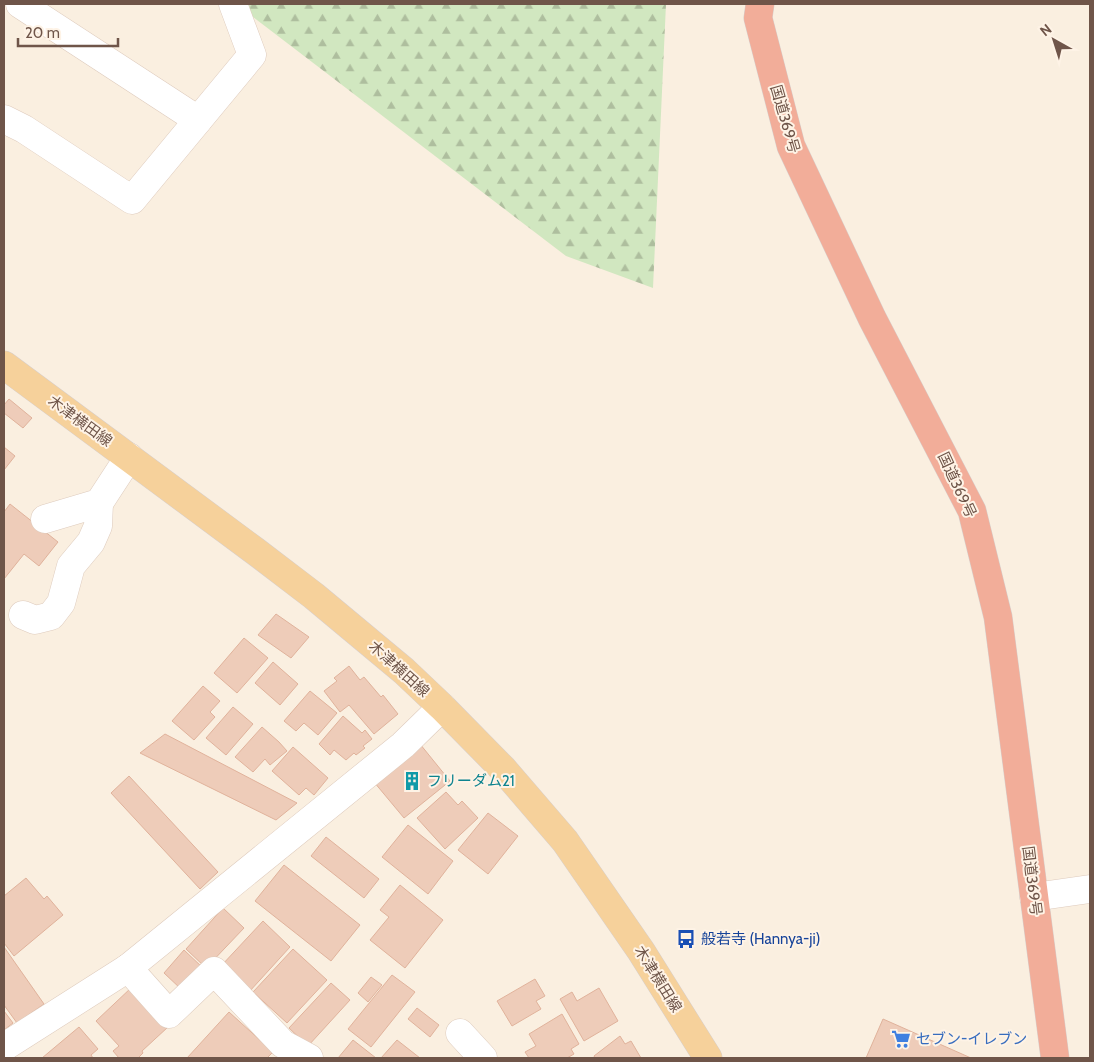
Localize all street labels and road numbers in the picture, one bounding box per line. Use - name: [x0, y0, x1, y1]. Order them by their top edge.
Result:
- street label: 国道369号: [767, 83, 803, 155]
- street label: 木津横田線: [44, 392, 116, 450]
- street label: 国道369号: [934, 449, 980, 521]
- street label: 木津横田線: [365, 637, 433, 701]
- street label: 国道369号: [1019, 845, 1045, 917]
- street label: 木津横田線: [630, 942, 686, 1016]

